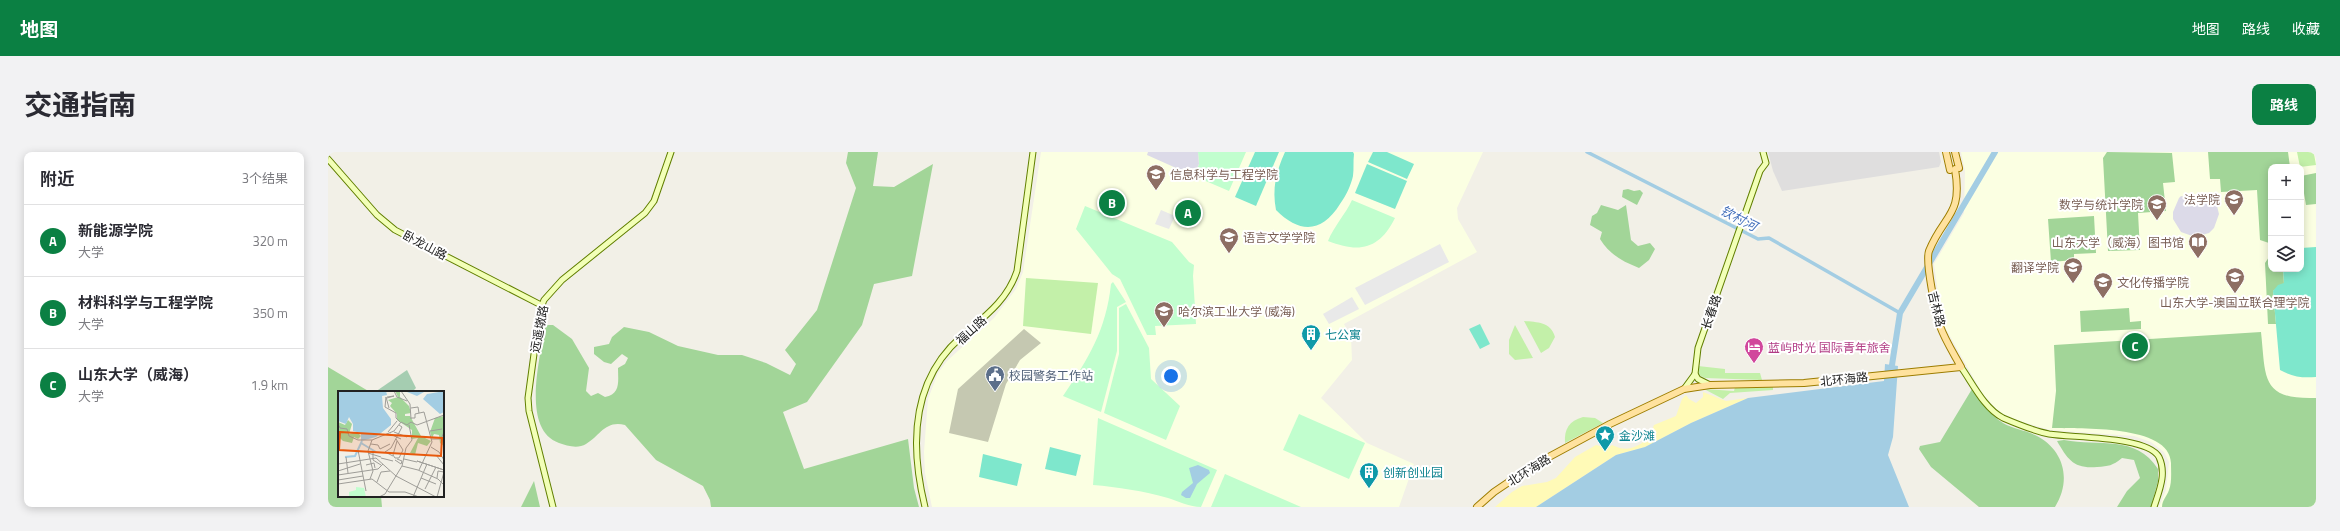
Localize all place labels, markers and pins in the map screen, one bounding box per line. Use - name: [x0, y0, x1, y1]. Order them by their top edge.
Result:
- school or university icon: 信息科学与工程学院: [1145, 163, 1167, 191]
- place label: 信息科学与工程学院: [1170, 165, 1278, 184]
- pin: B: [1099, 188, 1125, 218]
- school or university icon: 法学院: [2223, 188, 2245, 216]
- place label: 法学院: [2184, 190, 2220, 209]
- school or university icon: 数学与统计学院: [2146, 193, 2168, 221]
- place label: 数学与统计学院: [2059, 195, 2143, 214]
- pin: A: [1175, 198, 1201, 228]
- school or university icon: 语言文学学院: [1218, 226, 1240, 254]
- place label: 语言文学学院: [1243, 228, 1315, 247]
- library icon: 山东大学（威海）图书馆: [2187, 231, 2209, 259]
- place label: 山东大学（威海）图书馆: [2052, 233, 2184, 252]
- school or university icon: 翻译学院: [2062, 256, 2084, 284]
- place label: 翻译学院: [2011, 258, 2059, 277]
- school or university icon: 山东大学-澳国立联合理学院: [2224, 266, 2246, 294]
- school or university icon: 文化传播学院: [2092, 271, 2114, 299]
- place label: 文化传播学院: [2117, 273, 2189, 292]
- place label: 山东大学-澳国立联合理学院: [2160, 293, 2310, 312]
- school or university icon: 哈尔滨工业大学 (威海): [1153, 300, 1175, 328]
- place label: 哈尔滨工业大学 (威海): [1178, 302, 1295, 321]
- building icon: 七公寓: [1300, 323, 1322, 351]
- place label: 七公寓: [1325, 325, 1361, 344]
- pin: C: [2122, 331, 2148, 361]
- hotel icon: 蓝屿时光 国际青年旅舍: [1743, 336, 1765, 364]
- place label: 蓝屿时光 国际青年旅舍: [1768, 338, 1891, 357]
- public building icon: 校园警务工作站: [984, 364, 1006, 392]
- place label: 校园警务工作站: [1009, 366, 1093, 385]
- place icon: 金沙滩: [1594, 424, 1616, 452]
- place label: 金沙滩: [1619, 426, 1655, 445]
- building icon: 创新创业园: [1358, 461, 1380, 489]
- place label: 创新创业园: [1383, 463, 1443, 482]

